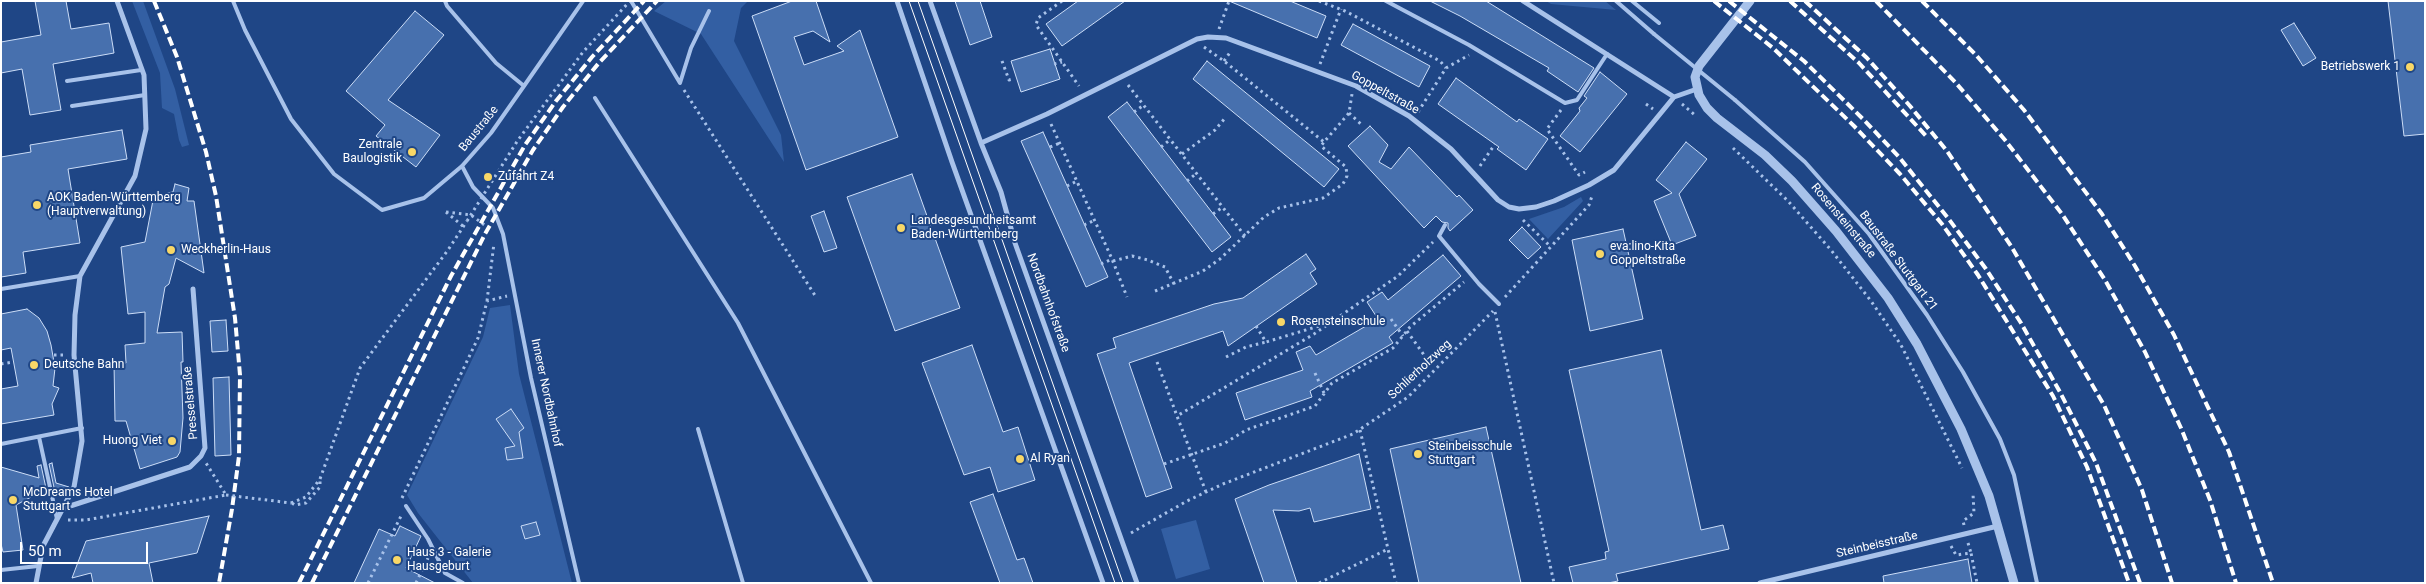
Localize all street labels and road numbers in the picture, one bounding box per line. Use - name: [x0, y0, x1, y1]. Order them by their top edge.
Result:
- street label: Goppeltstraße: [1348, 68, 1422, 118]
- street label: Baustraße: [456, 103, 502, 155]
- street label: Rosensteinstraße: [1807, 181, 1879, 261]
- street label: Baustraße Stuttgart 21: [1856, 208, 1940, 314]
- street label: Nordbahnhofstraße: [1023, 252, 1073, 354]
- street label: Innerer Nordbahnhof: [527, 337, 565, 449]
- street label: Schlierholzweg: [1386, 337, 1454, 403]
- street label: Presselstraße: [181, 366, 201, 440]
- street label: Steinbeisstraße: [1835, 529, 1919, 561]

